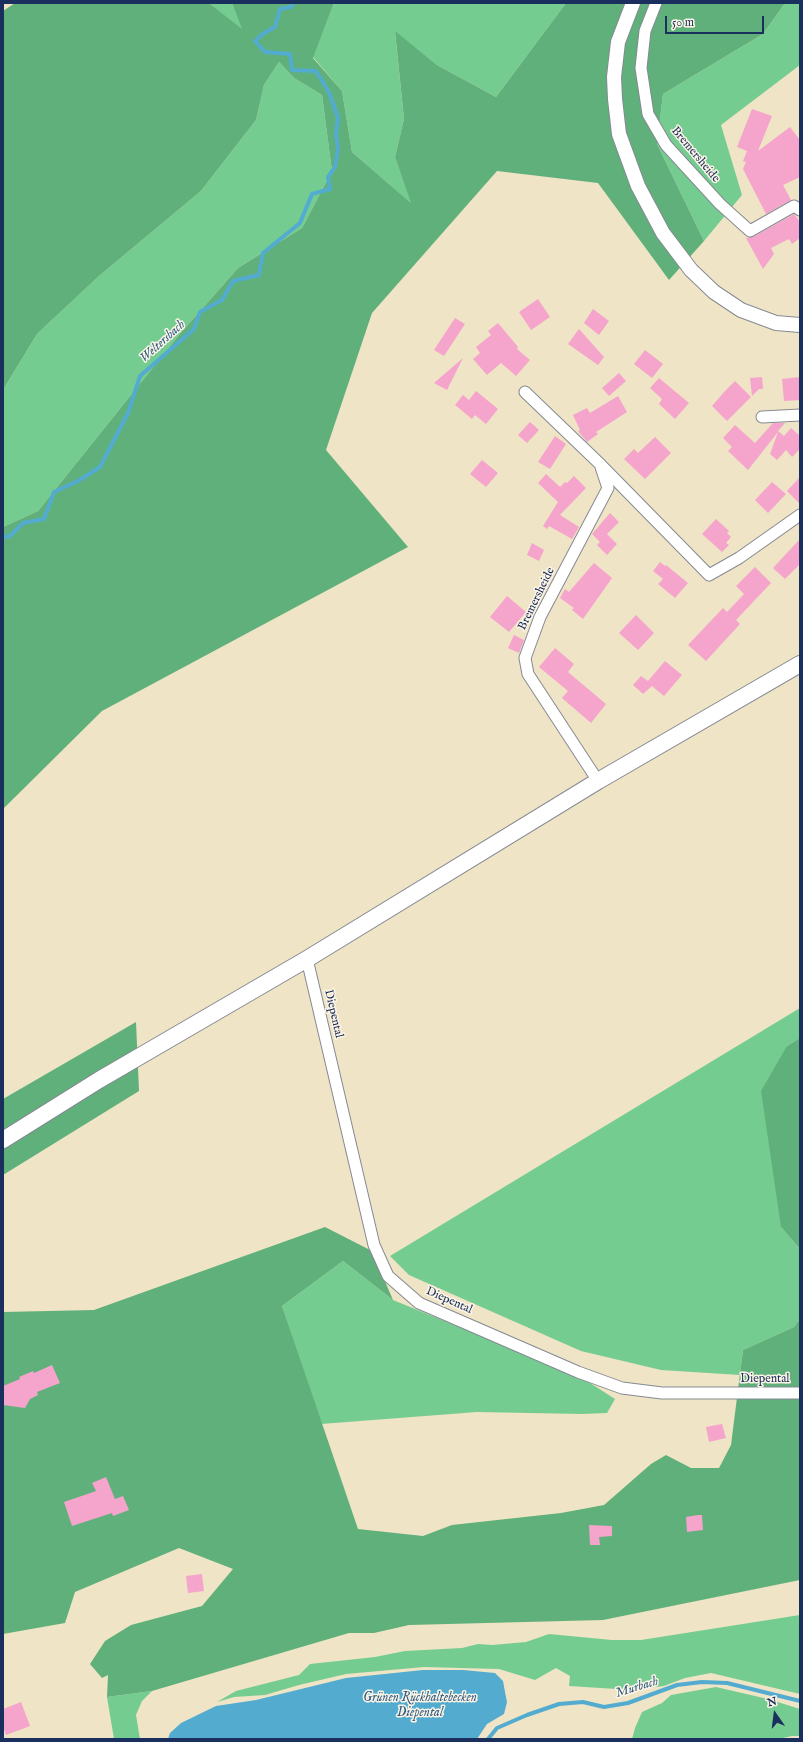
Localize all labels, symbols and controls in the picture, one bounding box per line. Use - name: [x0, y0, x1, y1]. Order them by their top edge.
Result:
- scale bar: [667, 8, 766, 34]
- text: 50 m: [672, 15, 694, 30]
- street label: Bremersheide: [668, 124, 722, 186]
- water label: Weltersbach: [137, 318, 189, 366]
- street label: Bremersheide: [516, 565, 558, 633]
- street label: Diepental: [320, 988, 346, 1040]
- street label: Diepental: [424, 1284, 474, 1318]
- street label: Diepental: [740, 1373, 790, 1387]
- water label: Murbach: [614, 1674, 660, 1702]
- water label: Grünen Rückhaltebecken Diepental: [363, 1690, 477, 1721]
- north arrow: [755, 1694, 795, 1734]
- text: N: [766, 1694, 778, 1710]

